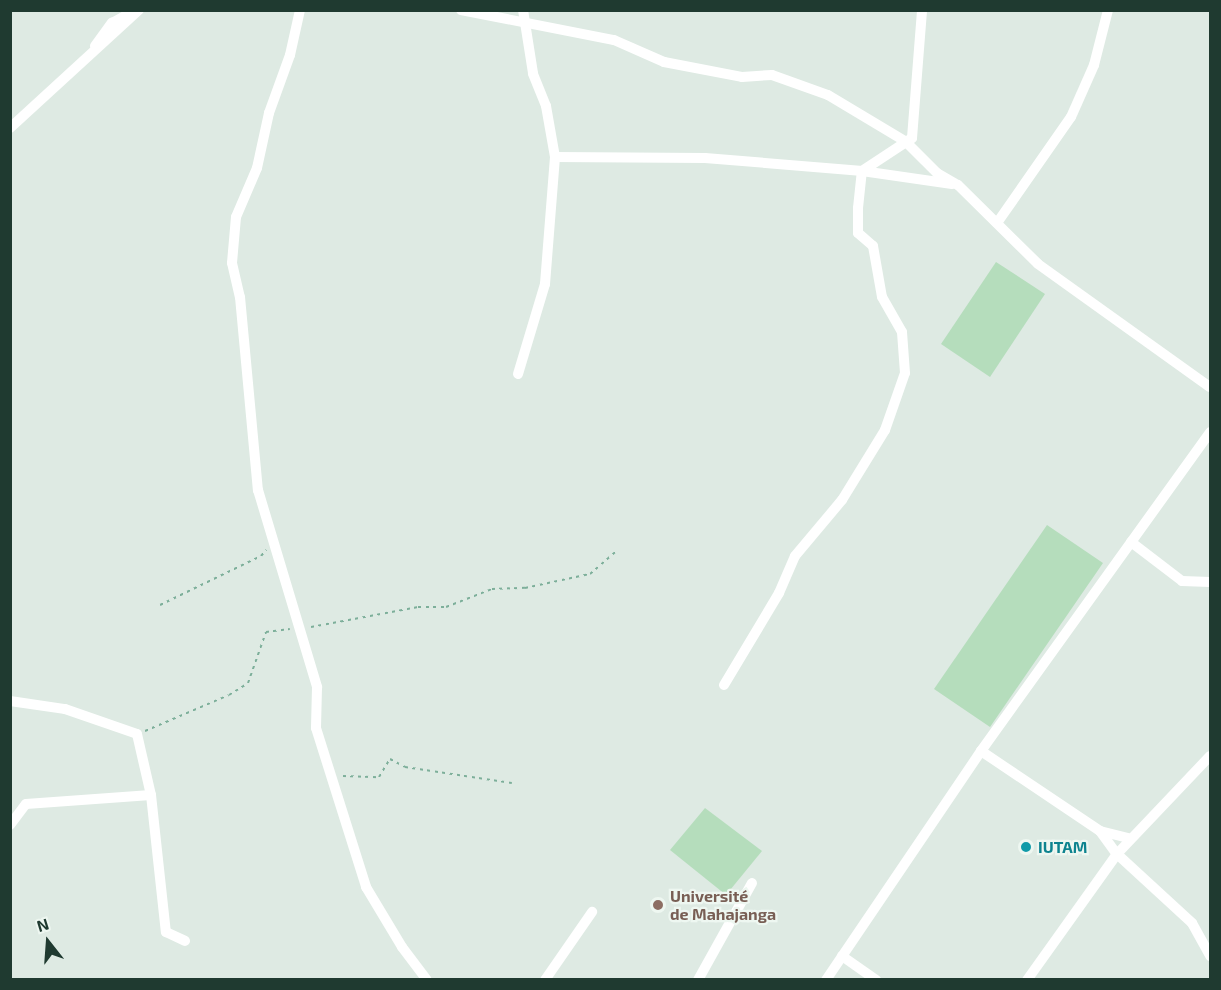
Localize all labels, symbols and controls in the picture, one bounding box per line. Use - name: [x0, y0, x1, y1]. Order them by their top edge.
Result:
- place label: IUTAM: [1038, 837, 1087, 857]
- marker: IUTAM: [1019, 840, 1033, 854]
- place label: Université de Mahajanga: [670, 886, 776, 924]
- marker: Université de Mahajanga: [651, 898, 665, 912]
- north arrow: [18, 912, 78, 972]
- text: N: [34, 914, 51, 935]

